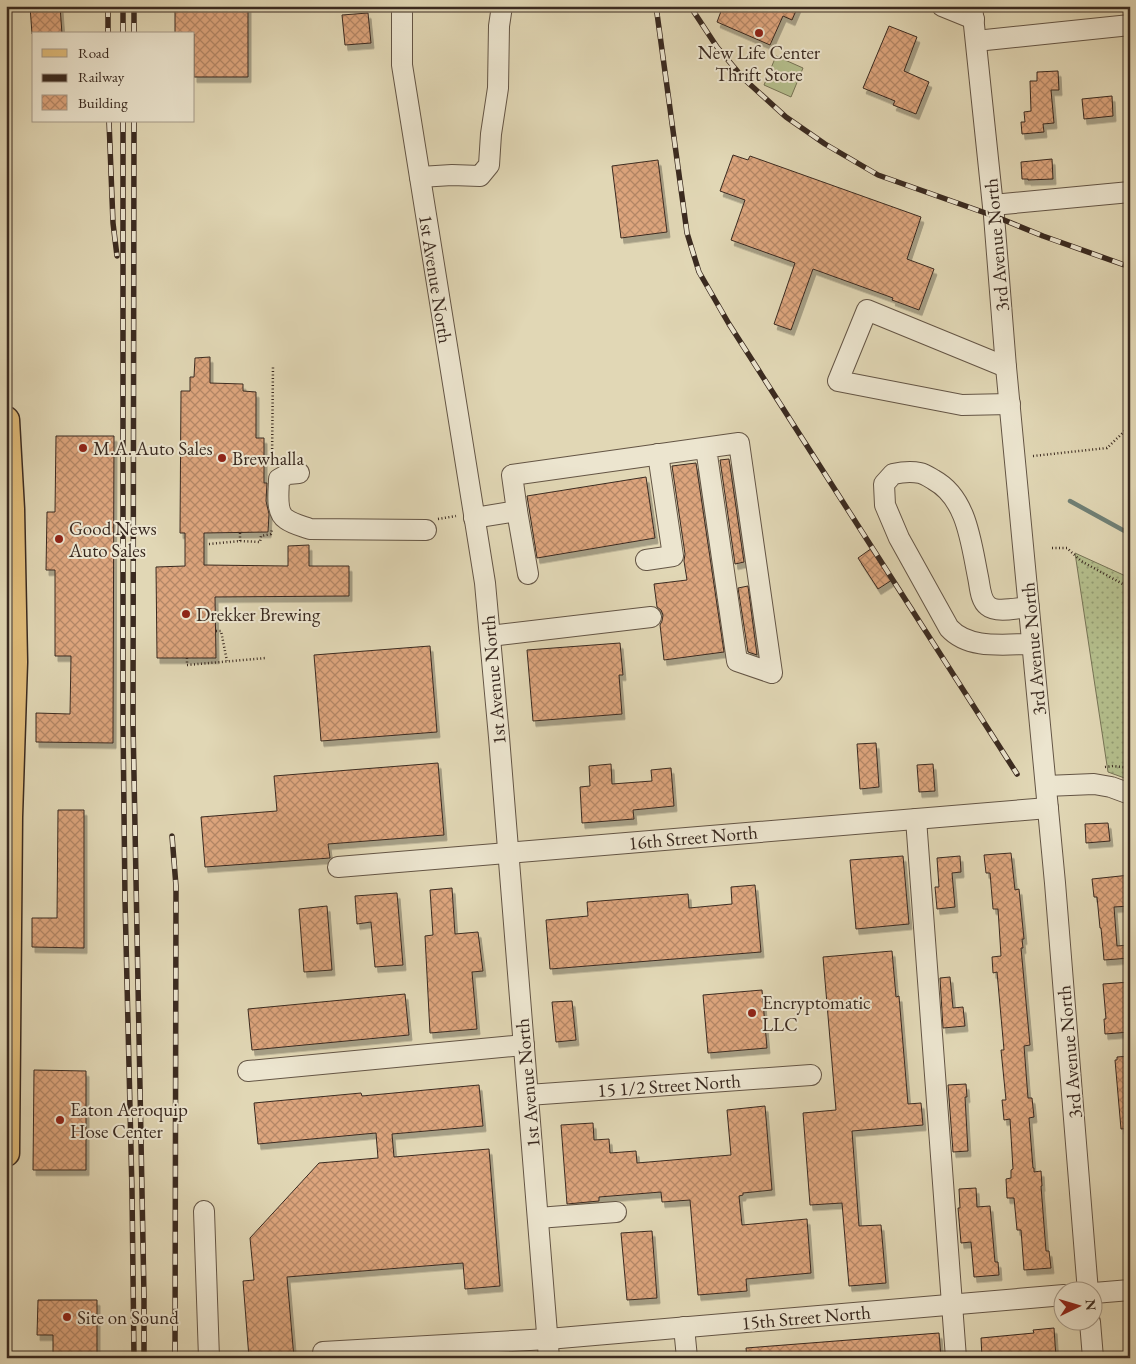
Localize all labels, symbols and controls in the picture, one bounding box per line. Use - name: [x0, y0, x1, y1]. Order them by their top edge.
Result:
- marker: New Life Center Thrift Store: [753, 27, 765, 39]
- legend: [32, 32, 195, 122]
- place label: New Life Center Thrift Store: [698, 40, 821, 87]
- text: Road: [78, 43, 110, 62]
- text: Railway: [78, 67, 125, 86]
- text: Building: [78, 93, 128, 112]
- street label: 3rd Avenue North: [978, 177, 1015, 313]
- street label: 1st Avenue North: [413, 213, 458, 345]
- place label: M.A. Auto Sales: [93, 436, 213, 461]
- marker: M.A. Auto Sales: [77, 442, 89, 454]
- place label: Brewhalla: [232, 446, 304, 471]
- marker: Brewhalla: [216, 452, 228, 464]
- place label: Good News Auto Sales: [68, 516, 157, 563]
- marker: Good News Auto Sales: [53, 533, 65, 545]
- street label: 3rd Avenue North: [1015, 581, 1052, 717]
- place label: Drekker Brewing: [196, 602, 321, 627]
- marker: Drekker Brewing: [180, 608, 192, 620]
- street label: 1st Avenue North: [475, 614, 512, 746]
- street label: 16th Street North: [627, 819, 759, 856]
- street label: 3rd Avenue North: [1051, 984, 1088, 1120]
- place label: Encryptomatic LLC: [762, 990, 871, 1037]
- marker: Encryptomatic LLC: [746, 1007, 758, 1019]
- street label: 1st Avenue North: [509, 1017, 546, 1149]
- street label: 15 1/2 Street North: [596, 1068, 742, 1103]
- place label: Eaton Aeroquip Hose Center: [70, 1097, 188, 1144]
- marker: Eaton Aeroquip Hose Center: [54, 1114, 66, 1126]
- north arrow: [1054, 1282, 1104, 1332]
- text: N: [1081, 1298, 1100, 1312]
- street label: 15th Street North: [740, 1299, 872, 1336]
- place label: Site on Sound: [77, 1305, 179, 1330]
- marker: Site on Sound: [61, 1311, 73, 1323]

